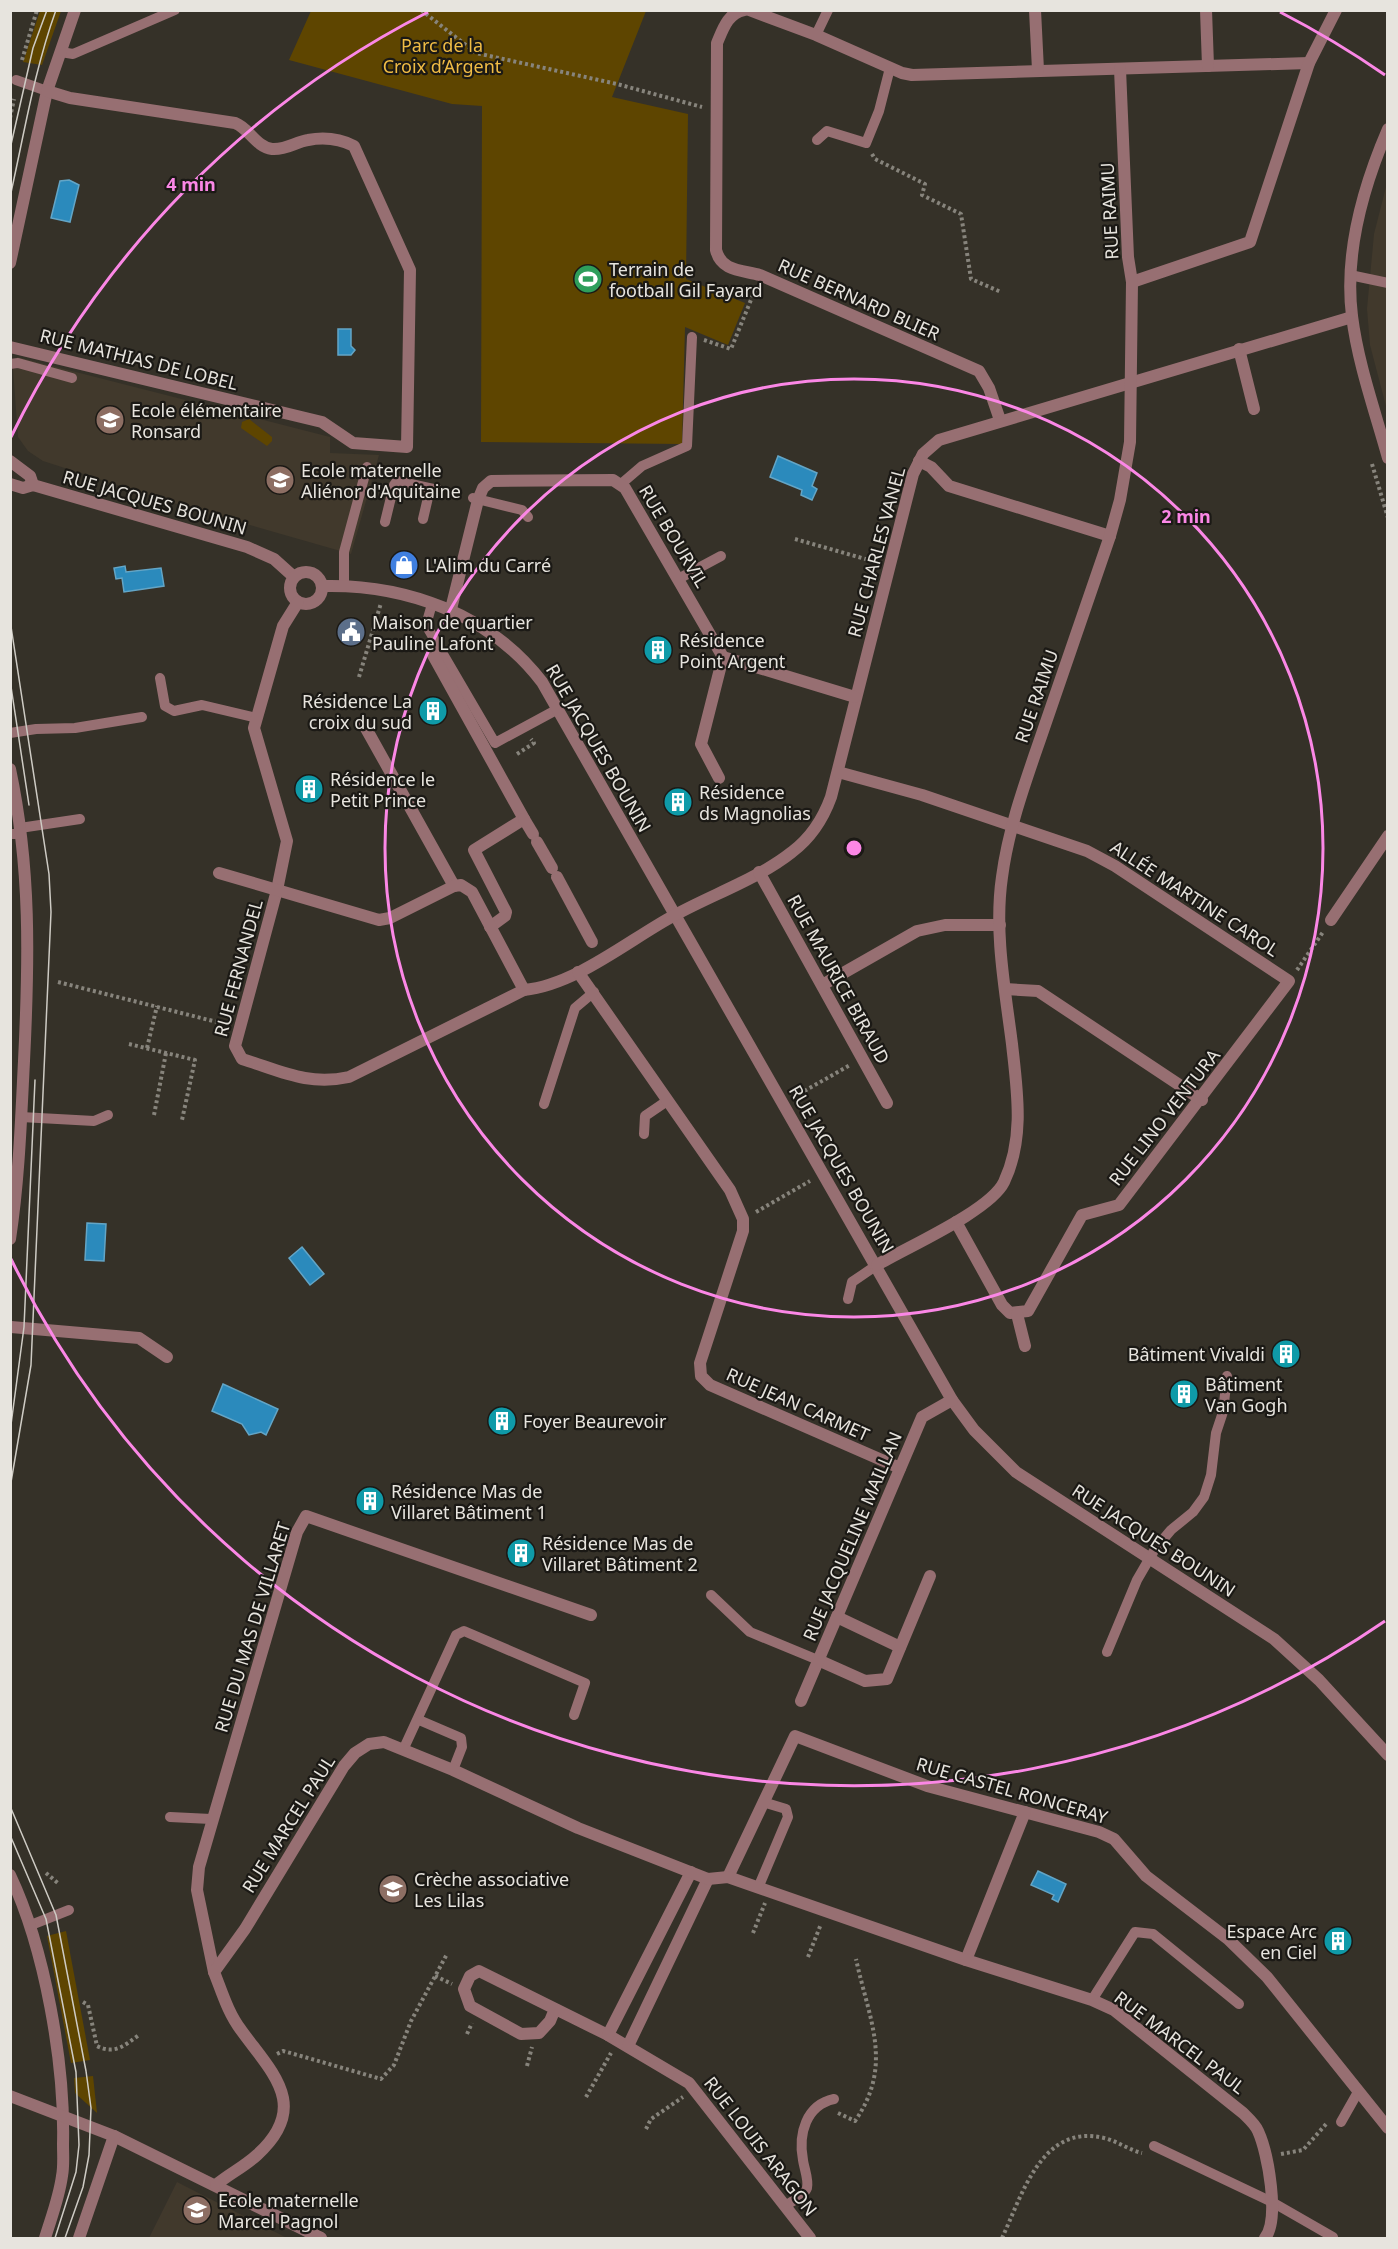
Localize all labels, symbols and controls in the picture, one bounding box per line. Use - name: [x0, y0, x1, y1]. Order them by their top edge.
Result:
- park label: Parc de la Croix d’Argent: [383, 33, 502, 78]
- street label: RUE RAIMU: [1094, 162, 1124, 260]
- text: 4 min: [166, 172, 216, 196]
- street label: RUE BERNARD BLIER: [774, 253, 944, 345]
- place label: Terrain de football Gil Fayard: [609, 257, 763, 302]
- sports icon: Terrain de football Gil Fayard: [572, 263, 604, 295]
- street label: RUE MATHIAS DE LOBEL: [38, 323, 240, 395]
- place label: Ecole élémentaire Ronsard: [131, 398, 282, 443]
- school or university icon: Ecole élémentaire Ronsard: [94, 404, 126, 436]
- place label: Ecole maternelle Aliénor d'Aquitaine: [301, 458, 461, 503]
- street label: RUE JACQUES BOUNIN: [60, 464, 250, 540]
- school or university icon: Ecole maternelle Aliénor d'Aquitaine: [264, 464, 296, 496]
- street label: RUE CHARLES VANEL: [842, 464, 910, 640]
- street label: RUE BOURVIL: [634, 480, 714, 592]
- text: 2 min: [1161, 504, 1211, 528]
- shop icon: L'Alim du Carré: [388, 549, 420, 581]
- place label: L'Alim du Carré: [425, 553, 551, 577]
- place label: Maison de quartier Pauline Lafont: [372, 610, 533, 655]
- public building icon: Maison de quartier Pauline Lafont: [335, 616, 367, 648]
- place label: Résidence Point Argent: [679, 628, 786, 673]
- building icon: Résidence Point Argent: [642, 634, 674, 666]
- street label: RUE RAIMU: [1009, 646, 1063, 746]
- street label: RUE JACQUES BOUNIN: [541, 660, 657, 836]
- place label: Résidence La croix du sud: [302, 689, 412, 734]
- building icon: Résidence La croix du sud: [417, 695, 449, 727]
- place label: Résidence le Petit Prince: [330, 767, 435, 812]
- building icon: Résidence le Petit Prince: [293, 773, 325, 805]
- place label: Résidence ds Magnolias: [699, 780, 811, 825]
- building icon: Résidence ds Magnolias: [662, 786, 694, 818]
- street label: ALLÉE MARTINE CAROL: [1106, 835, 1284, 961]
- centre of rings: [844, 838, 864, 858]
- street label: RUE MAURICE BIRAUD: [782, 890, 896, 1068]
- street label: RUE FERNANDEL: [208, 897, 268, 1039]
- street label: RUE LINO VENTURA: [1103, 1043, 1225, 1190]
- street label: RUE JACQUES BOUNIN: [784, 1081, 900, 1257]
- building icon: Bâtiment Vivaldi: [1270, 1338, 1302, 1370]
- place label: Bâtiment Vivaldi: [1128, 1342, 1265, 1366]
- street label: RUE JEAN CARMET: [723, 1362, 873, 1446]
- place label: Bâtiment Van Gogh: [1205, 1372, 1288, 1417]
- building icon: Bâtiment Van Gogh: [1168, 1378, 1200, 1410]
- building icon: Foyer Beaurevoir: [486, 1405, 518, 1437]
- place label: Foyer Beaurevoir: [523, 1409, 667, 1433]
- street label: RUE JACQUELINE MAILLAN: [797, 1428, 907, 1644]
- street label: RUE JACQUES BOUNIN: [1068, 1478, 1240, 1602]
- place label: Résidence Mas de Villaret Bâtiment 1: [391, 1479, 547, 1524]
- building icon: Résidence Mas de Villaret Bâtiment 1: [354, 1485, 386, 1517]
- street label: RUE DU MAS DE VILLARET: [209, 1519, 295, 1735]
- place label: Résidence Mas de Villaret Bâtiment 2: [542, 1531, 698, 1576]
- building icon: Résidence Mas de Villaret Bâtiment 2: [505, 1537, 537, 1569]
- street label: RUE MARCEL PAUL: [236, 1751, 340, 1897]
- street label: RUE CASTEL RONCERAY: [913, 1751, 1111, 1829]
- place label: Crèche associative Les Lilas: [414, 1867, 569, 1912]
- school or university icon: Crèche associative Les Lilas: [377, 1873, 409, 1905]
- place label: Espace Arc en Ciel: [1227, 1919, 1317, 1964]
- building icon: Espace Arc en Ciel: [1322, 1925, 1354, 1957]
- street label: RUE MARCEL PAUL: [1110, 1985, 1250, 2099]
- street label: RUE LOUIS ARAGON: [699, 2071, 823, 2221]
- place label: Ecole maternelle Marcel Pagnol: [218, 2188, 359, 2233]
- school or university icon: Ecole maternelle Marcel Pagnol: [181, 2194, 213, 2226]

